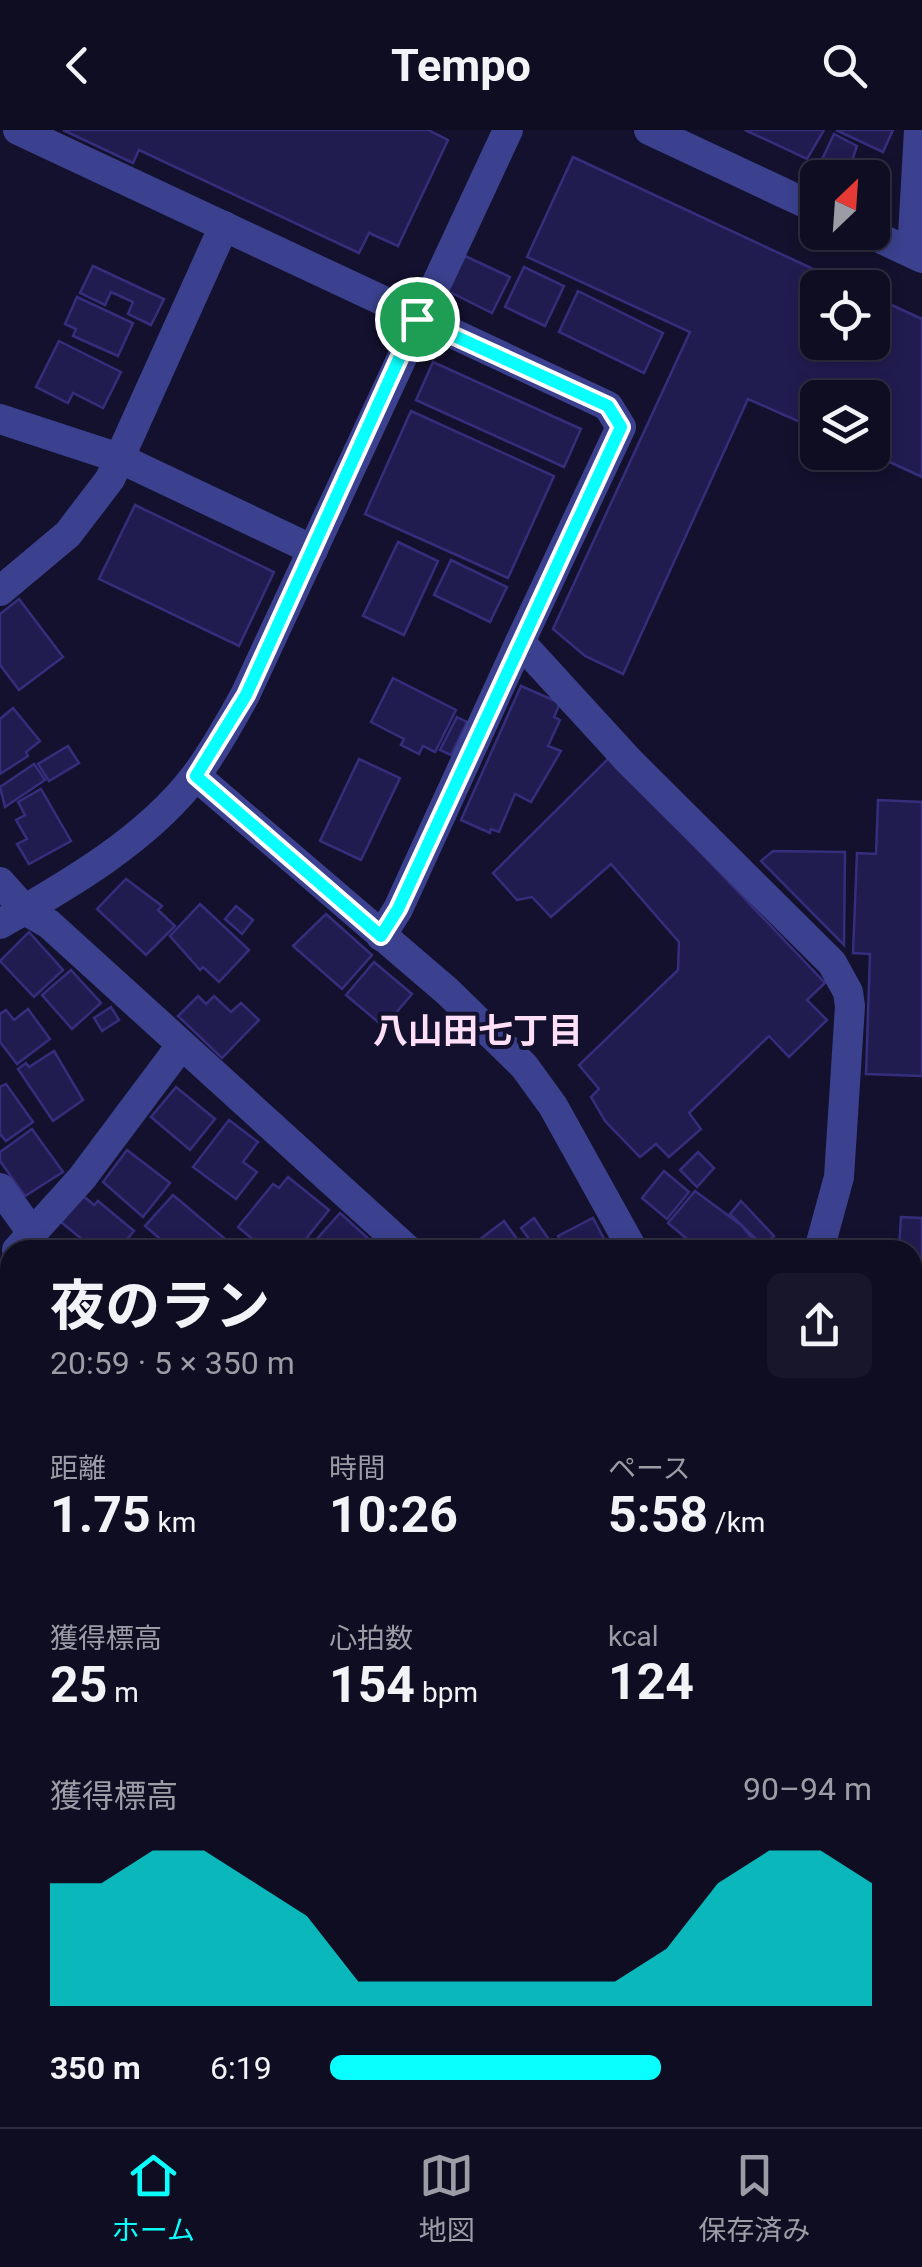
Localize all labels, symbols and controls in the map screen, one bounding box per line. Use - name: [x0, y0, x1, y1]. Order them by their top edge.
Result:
- icon: back: [50, 38, 105, 93]
- icon: search: [817, 38, 872, 93]
- text: Tempo: [391, 39, 531, 92]
- north arrow: [800, 160, 890, 250]
- map controls: [800, 160, 890, 470]
- button: locate: [800, 270, 890, 360]
- pin: [375, 277, 460, 362]
- icon: arrive: [390, 292, 445, 347]
- button: layers: [800, 380, 890, 470]
- district label: 八山田七丁目: [373, 1011, 583, 1052]
- button: share: [767, 1273, 872, 1378]
- text: 夜のラン: [50, 1274, 270, 1338]
- text: 20:59 · 5 × 350 m: [50, 1344, 295, 1382]
- text: 距離: [50, 1452, 106, 1485]
- text: 時間: [329, 1452, 385, 1485]
- text: ペース: [608, 1452, 691, 1485]
- text: 1.75: [50, 1486, 151, 1544]
- text: 10:26: [329, 1486, 458, 1544]
- text: 5:58: [608, 1486, 708, 1544]
- text: km: [151, 1506, 196, 1539]
- text: /km: [708, 1506, 765, 1539]
- text: kcal: [608, 1620, 659, 1653]
- text: 獲得標高: [50, 1622, 162, 1655]
- text: 心拍数: [329, 1622, 413, 1655]
- text: 124: [608, 1653, 694, 1711]
- text: 25: [50, 1656, 107, 1714]
- text: 154: [329, 1656, 415, 1714]
- text: m: [107, 1676, 139, 1709]
- text: bpm: [415, 1676, 478, 1709]
- text: 90–94 m: [743, 1770, 872, 1808]
- text: 獲得標高: [50, 1777, 178, 1815]
- text: 350 m: [50, 2049, 141, 2087]
- text: 6:19: [210, 2049, 272, 2087]
- tab: ホーム: [112, 2148, 195, 2248]
- tab: 地図: [419, 2148, 475, 2248]
- tab: 保存済み: [698, 2148, 810, 2248]

